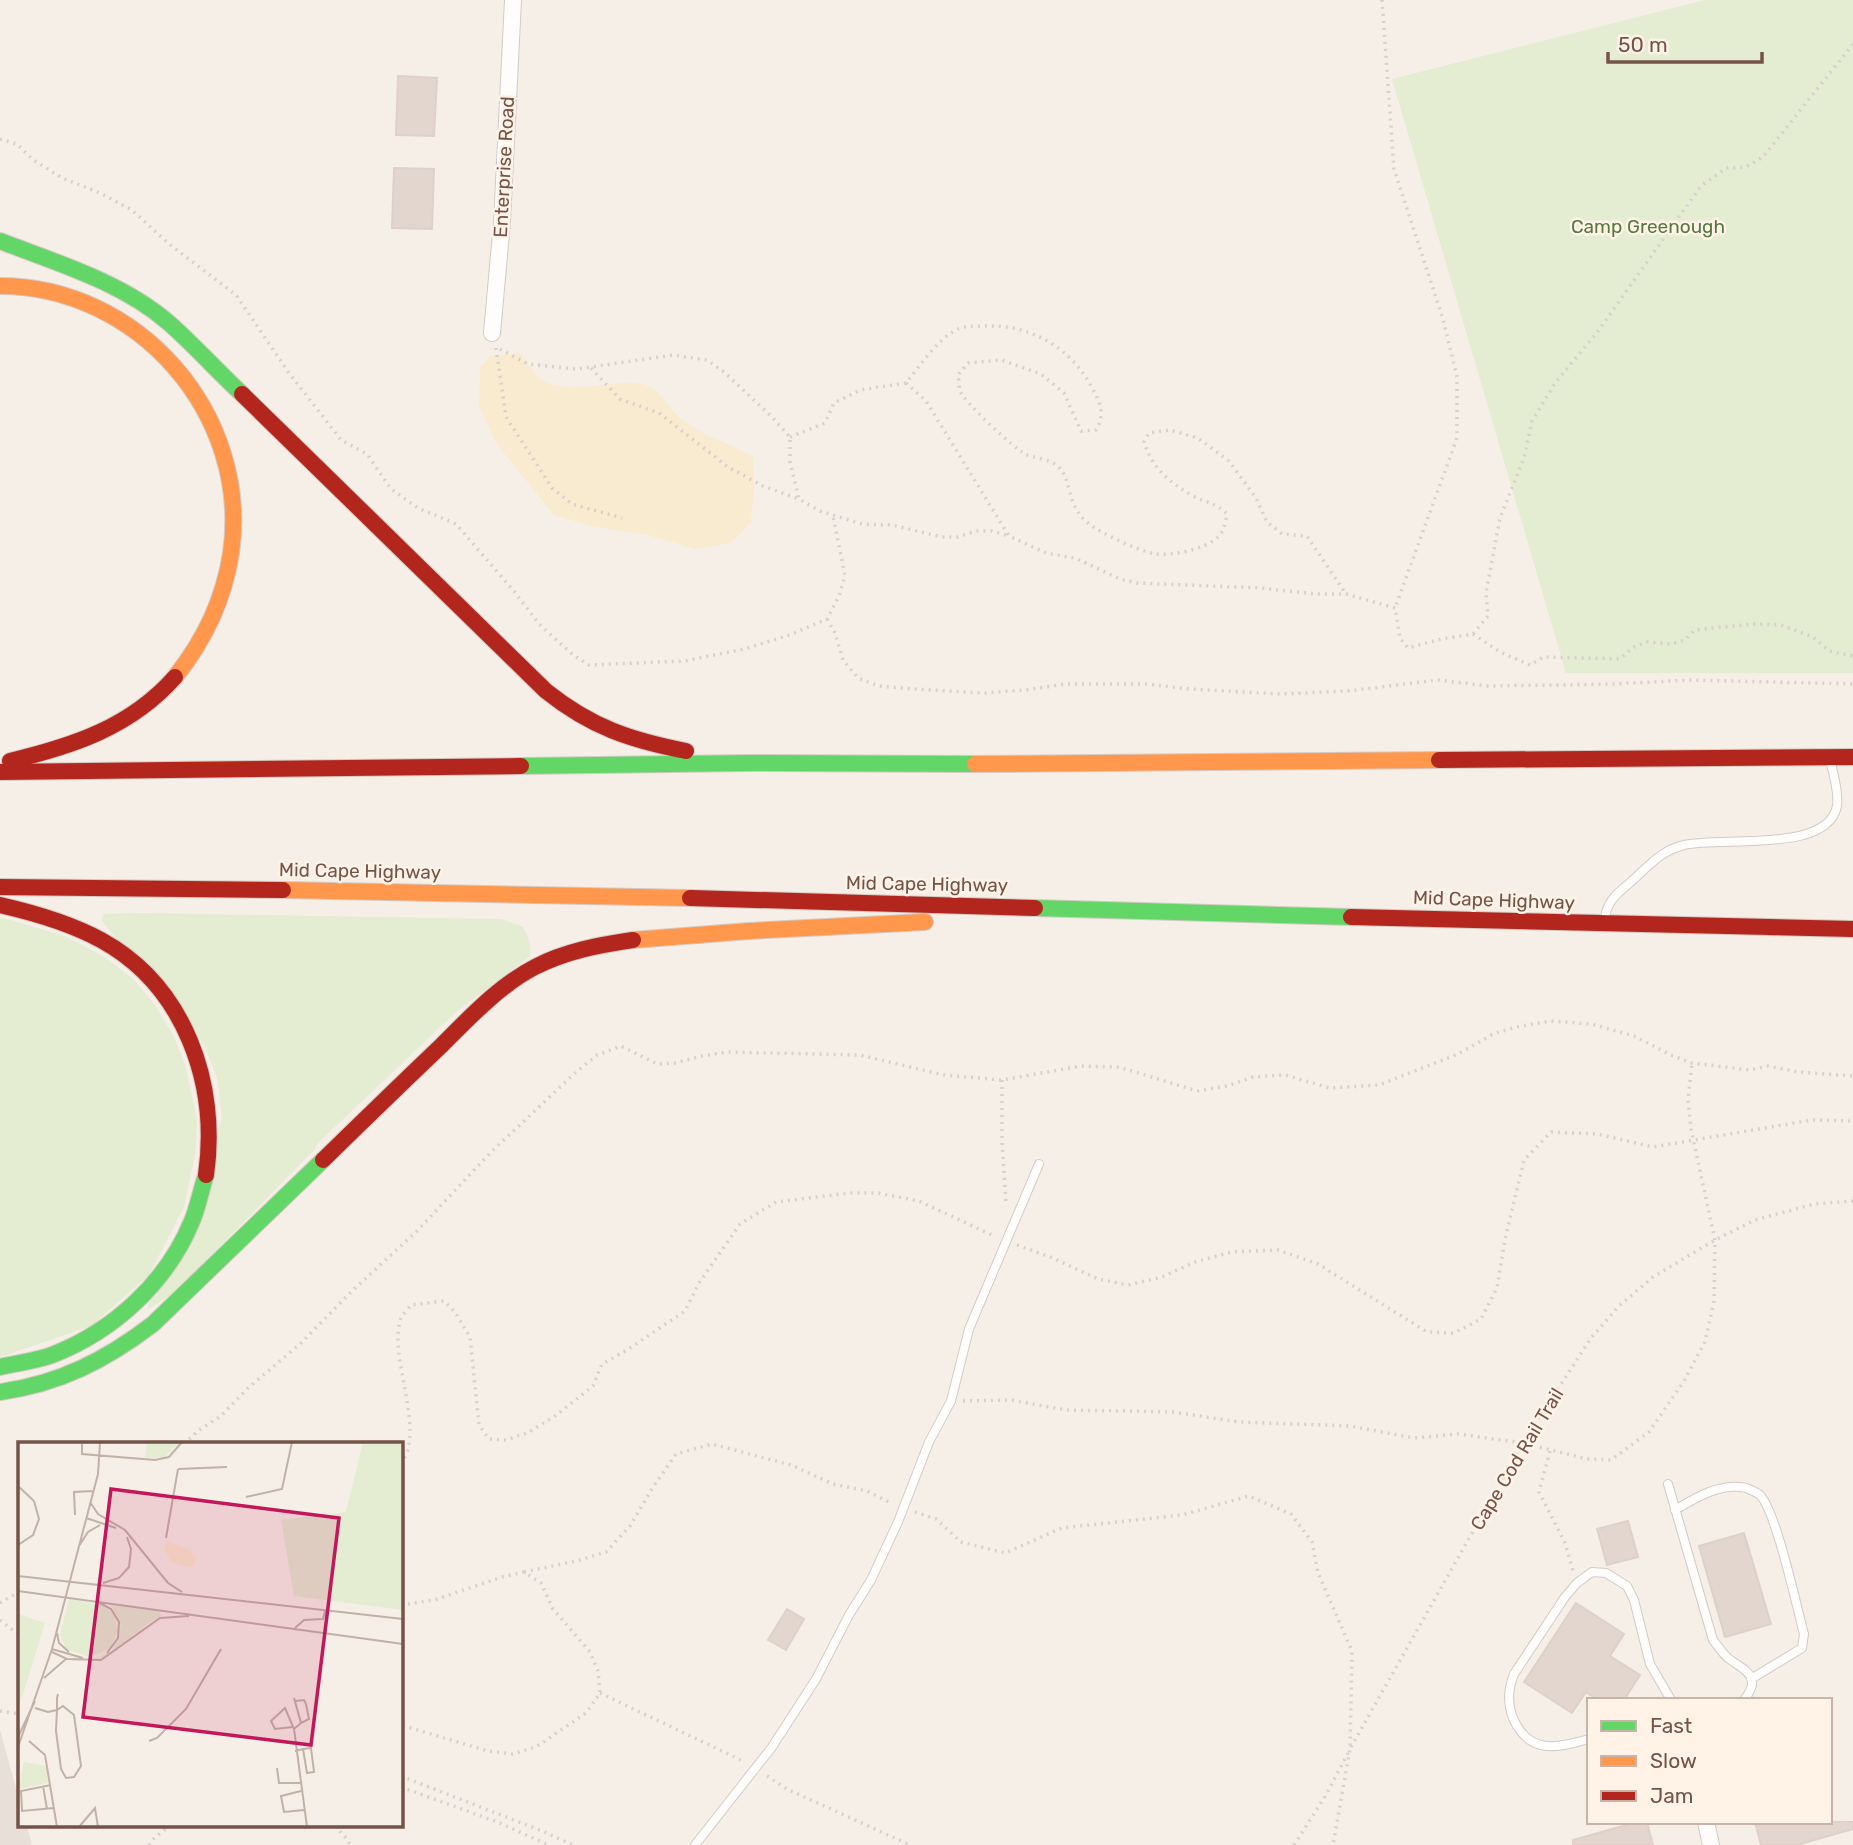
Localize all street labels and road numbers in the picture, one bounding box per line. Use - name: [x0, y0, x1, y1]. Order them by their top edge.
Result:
- street label: Enterprise Road: [489, 96, 519, 238]
- street label: Mid Cape Highway: [279, 858, 441, 884]
- street label: Mid Cape Highway: [846, 871, 1008, 897]
- street label: Mid Cape Highway: [1413, 886, 1575, 914]
- street label: Cape Cod Rail Trail: [1465, 1384, 1569, 1534]

